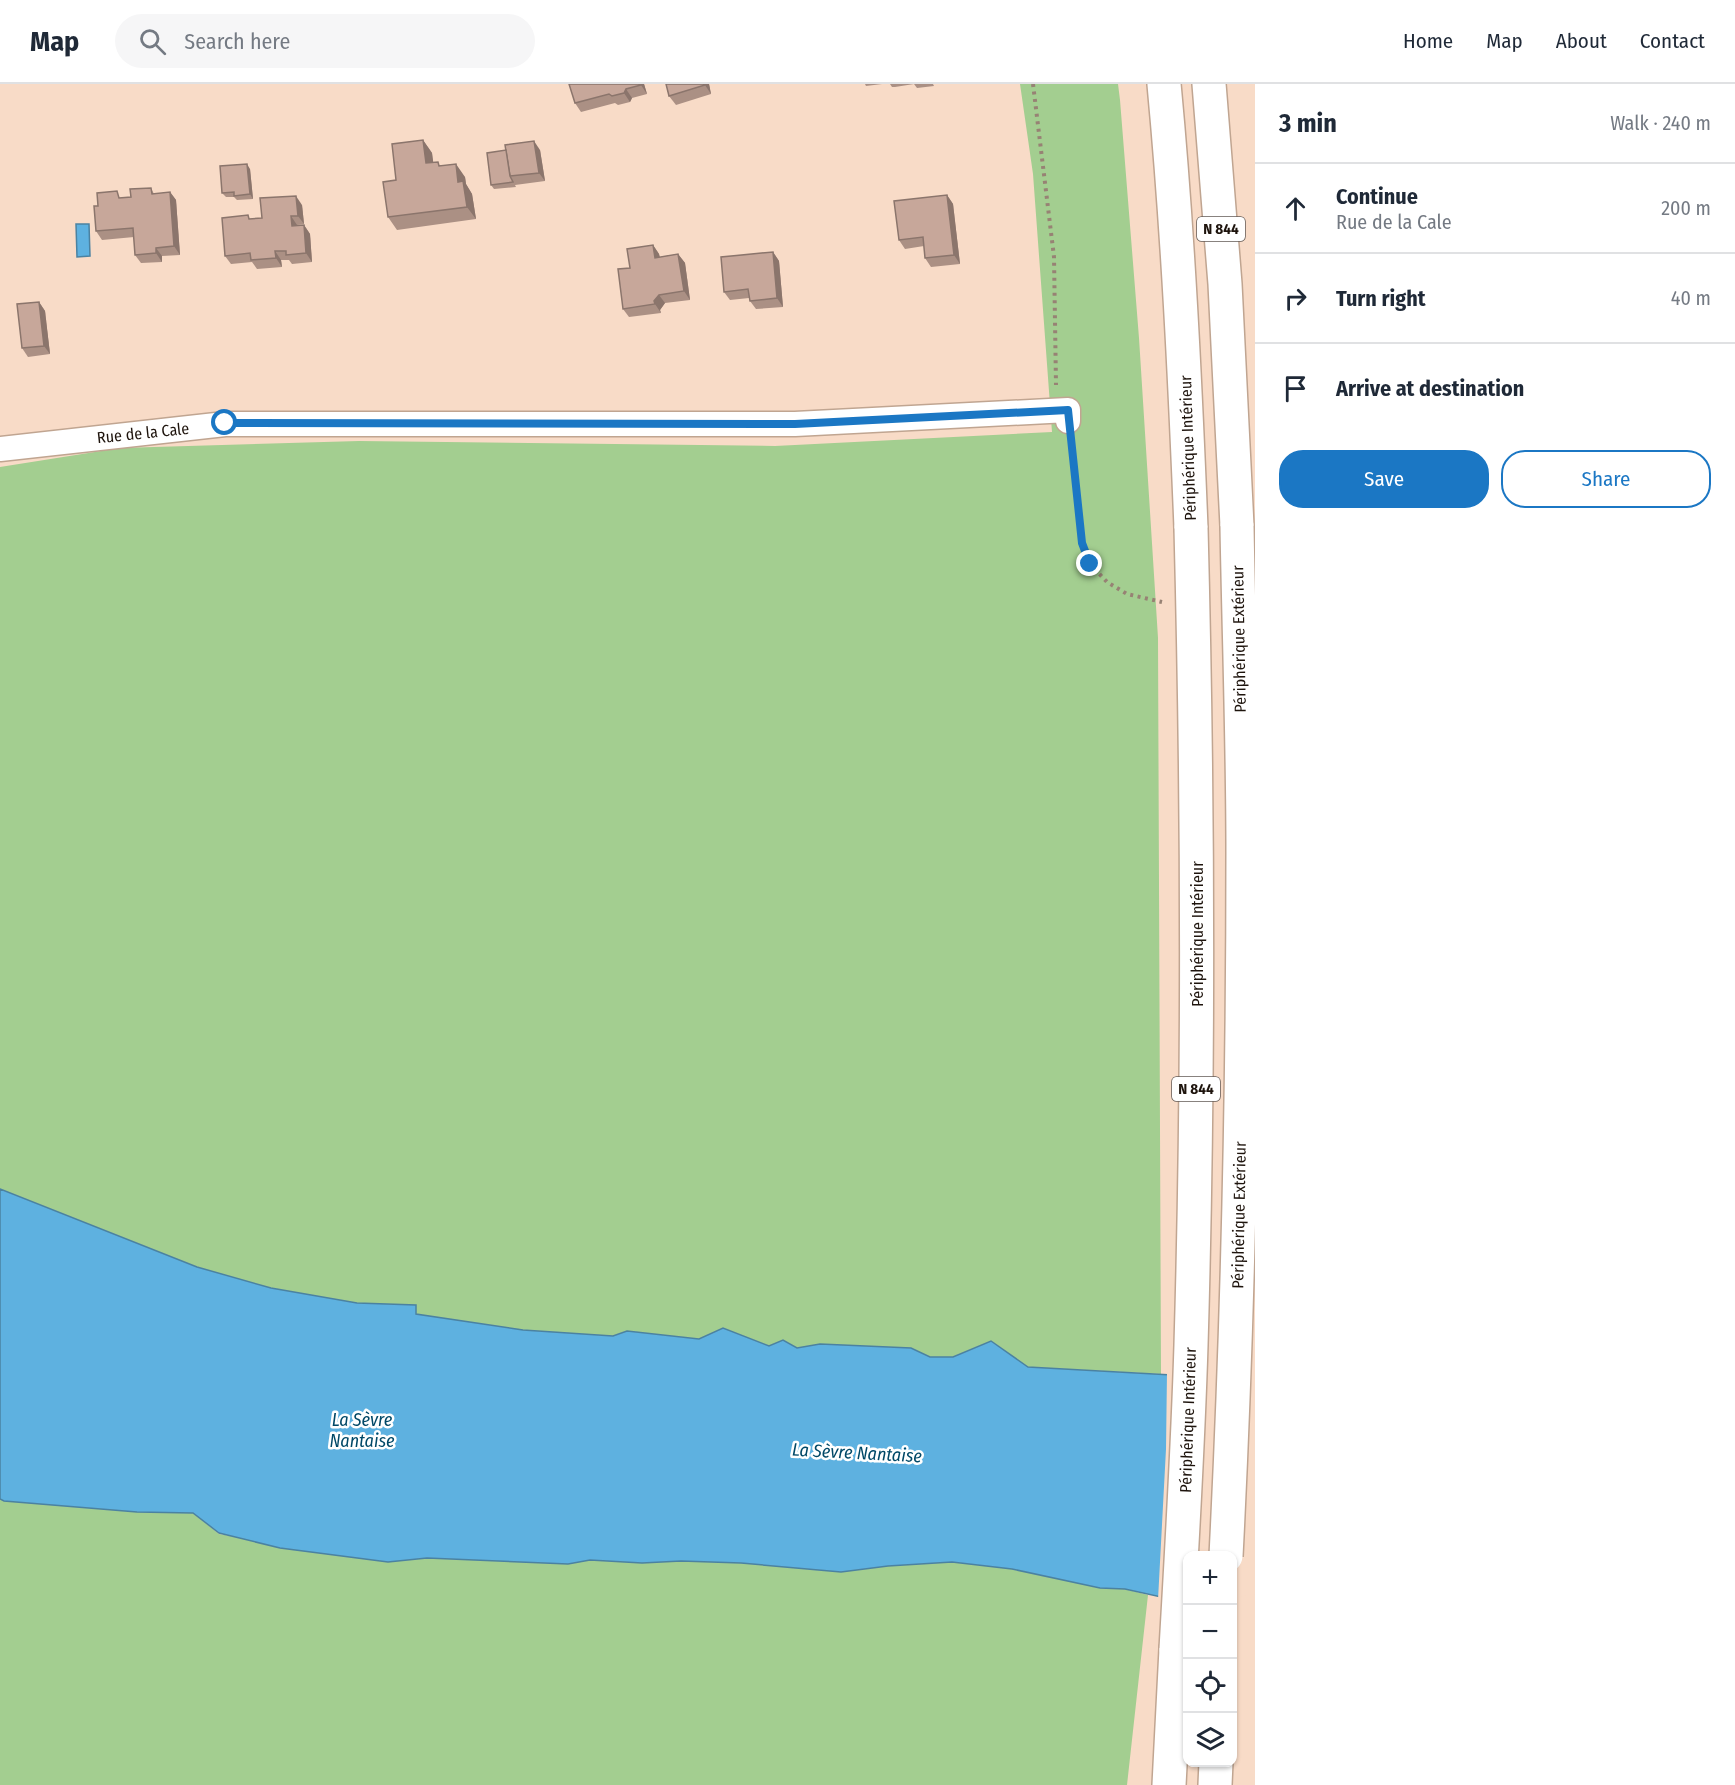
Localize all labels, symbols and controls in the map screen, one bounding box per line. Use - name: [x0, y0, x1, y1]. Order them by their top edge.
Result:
- search box: [115, 14, 535, 68]
- text: Map: [30, 25, 79, 58]
- icon: search: [136, 25, 169, 58]
- text: Search here: [184, 28, 290, 55]
- text: Home: [1403, 28, 1453, 54]
- text: Map: [1486, 28, 1523, 54]
- text: About: [1556, 28, 1607, 54]
- text: Contact: [1640, 28, 1705, 54]
- text: 3 min: [1279, 108, 1337, 139]
- text: Walk · 240 m: [1610, 111, 1711, 135]
- text: Continue: [1336, 183, 1418, 210]
- icon: ahead: [1279, 192, 1312, 225]
- text: 200 m: [1661, 196, 1711, 220]
- text: Rue de la Cale: [1336, 210, 1452, 234]
- road number: N 844: [1197, 217, 1245, 241]
- icon: right: [1279, 282, 1312, 315]
- text: Turn right: [1336, 285, 1425, 312]
- text: 40 m: [1671, 286, 1711, 310]
- icon: arrive: [1279, 372, 1312, 405]
- street label: Périphérique Intérieur: [1176, 375, 1200, 521]
- text: Arrive at destination: [1336, 375, 1524, 402]
- route start: [211, 409, 237, 435]
- street label: Rue de la Cale: [96, 419, 190, 447]
- button: Save: [1279, 450, 1489, 508]
- button: Share: [1501, 450, 1711, 508]
- route end: [1076, 550, 1102, 576]
- street label: Périphérique Extérieur: [1228, 565, 1250, 713]
- street label: Périphérique Intérieur: [1188, 861, 1207, 1007]
- road number: N 844: [1172, 1077, 1220, 1101]
- street label: Périphérique Extérieur: [1228, 1141, 1250, 1289]
- street label: Périphérique Intérieur: [1176, 1347, 1200, 1493]
- water label: La Sèvre Nantaise: [329, 1409, 395, 1452]
- water label: La Sèvre Nantaise: [792, 1439, 923, 1467]
- map controls: [1183, 1551, 1237, 1767]
- button: +: [1183, 1551, 1237, 1605]
- button: −: [1183, 1605, 1237, 1659]
- button: locate: [1183, 1659, 1237, 1713]
- button: layers: [1183, 1713, 1237, 1767]

